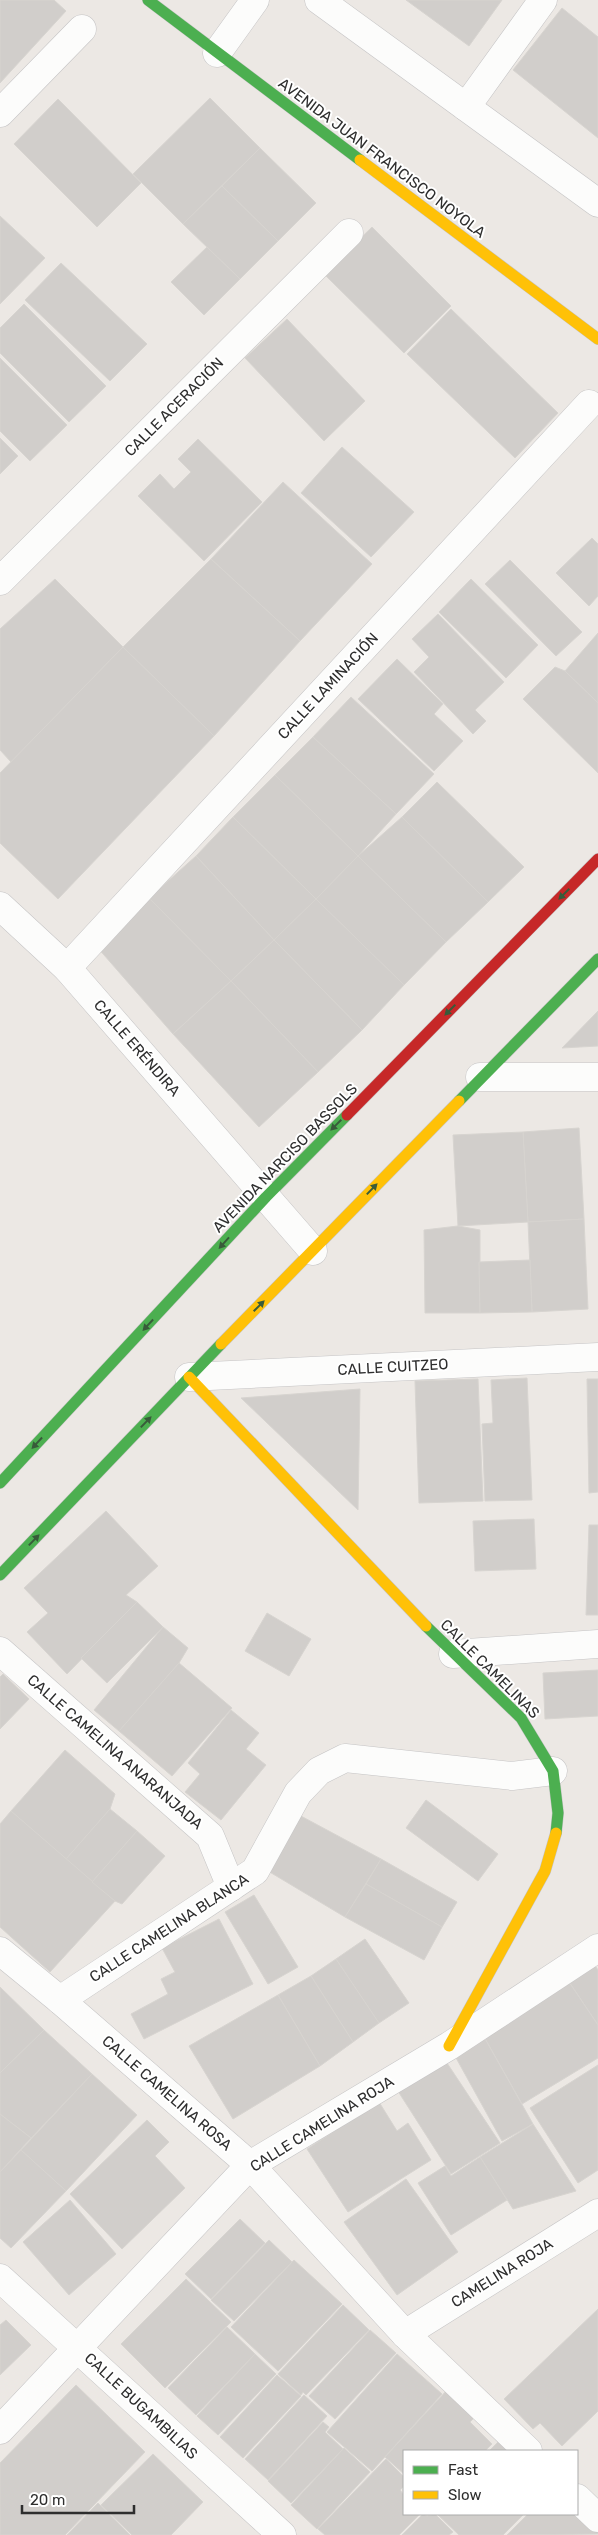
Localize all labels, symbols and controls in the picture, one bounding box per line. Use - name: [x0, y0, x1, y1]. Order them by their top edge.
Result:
- street label: AVENIDA JUAN FRANCISCO NOYOLA: [275, 74, 489, 242]
- street label: CALLE ACERACIÓN: [121, 354, 227, 460]
- street label: CALLE LAMINACIÓN: [274, 629, 382, 743]
- one-way arrow: [558, 888, 570, 900]
- street label: CALLE ERÉNDIRA: [90, 996, 184, 1100]
- one-way arrow: [444, 1003, 456, 1015]
- street label: AVENIDA NARCISO BASSOLS: [209, 1080, 361, 1236]
- one-way arrow: [330, 1119, 342, 1131]
- one-way arrow: [366, 1184, 378, 1196]
- one-way arrow: [218, 1236, 229, 1249]
- one-way arrow: [253, 1300, 265, 1312]
- one-way arrow: [142, 1318, 154, 1330]
- street label: CALLE CUITZEO: [337, 1355, 449, 1379]
- one-way arrow: [140, 1417, 152, 1429]
- one-way arrow: [31, 1437, 43, 1449]
- one-way arrow: [28, 1534, 40, 1546]
- street label: CALLE CAMELINAS: [437, 1616, 543, 1722]
- street label: CALLE CAMELINA ANARANJADA: [24, 1671, 206, 1833]
- street label: CALLE CAMELINA BLANCA: [86, 1870, 252, 1986]
- street label: CALLE CAMELINA ROSA: [98, 2032, 236, 2154]
- street label: CALLE CAMELINA ROJA: [247, 2072, 397, 2176]
- street label: CAMELINA ROJA: [448, 2234, 556, 2312]
- street label: CALLE BUGAMBILIAS: [81, 2349, 201, 2463]
- legend: [403, 2450, 578, 2515]
- text: Fast: [448, 2461, 478, 2479]
- scale bar: [22, 2482, 135, 2514]
- text: Slow: [448, 2486, 481, 2504]
- text: 20 m: [30, 2491, 65, 2509]

